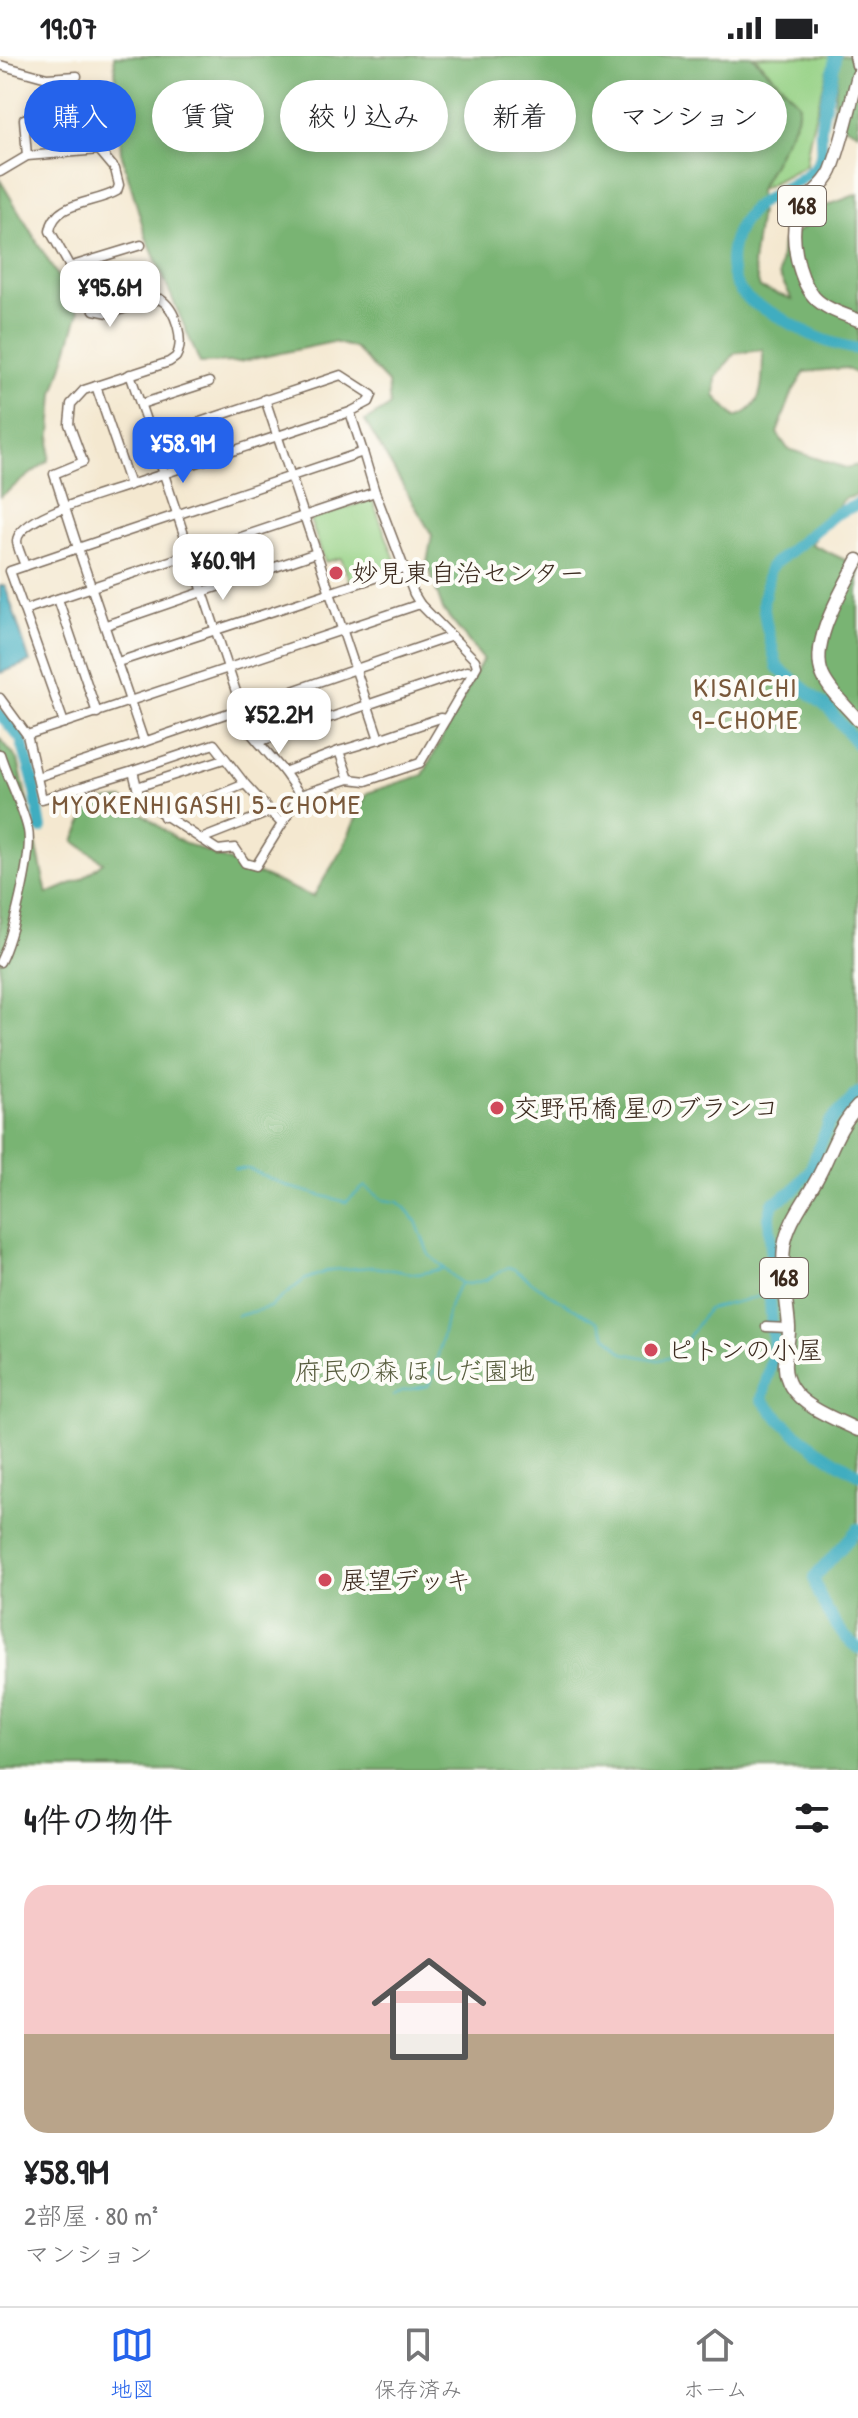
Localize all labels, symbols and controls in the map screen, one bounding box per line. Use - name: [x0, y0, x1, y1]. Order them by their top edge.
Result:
- text: 19:07: [40, 8, 97, 48]
- chip: 購入: [24, 80, 136, 152]
- chip: 賃貸: [152, 80, 264, 152]
- chip: 絞り込み: [280, 80, 448, 152]
- chip: 新着: [464, 80, 576, 152]
- chip: マンション: [592, 80, 787, 152]
- road number: 168: [778, 186, 826, 226]
- pin: ¥95.6M: [45, 261, 175, 329]
- text: ¥95.6M: [78, 269, 142, 304]
- pin: ¥58.9M: [118, 417, 248, 485]
- text: ¥58.9M: [151, 425, 215, 460]
- pin: ¥60.9M: [158, 534, 288, 602]
- text: ¥60.9M: [191, 542, 255, 577]
- place label: 妙見東自治センター: [352, 555, 585, 590]
- marker: 妙見東自治センター: [327, 564, 345, 582]
- district label: KISAICHI 9-CHOME: [692, 668, 800, 738]
- pin: ¥52.2M: [214, 688, 344, 756]
- text: ¥52.2M: [245, 696, 313, 731]
- district label: MYOKENHIGASHI 5-CHOME: [52, 785, 362, 823]
- place label: 交野吊橋 星のブランコ: [513, 1090, 779, 1125]
- marker: 交野吊橋 星のブランコ: [488, 1099, 506, 1117]
- road number: 168: [760, 1258, 808, 1298]
- place label: ピトンの小屋: [667, 1332, 823, 1367]
- marker: ピトンの小屋: [642, 1341, 660, 1359]
- park label: 府民の森 ほしだ園地: [295, 1353, 535, 1388]
- place label: 展望デッキ: [341, 1562, 471, 1597]
- marker: 展望デッキ: [316, 1571, 334, 1589]
- icon: filters: [790, 1796, 834, 1840]
- text: 4件の物件: [24, 1797, 173, 1843]
- icon: home: [357, 1937, 501, 2081]
- text: ¥58.9M: [24, 2149, 109, 2195]
- text: 2部屋 · 80 m²: [24, 2198, 158, 2233]
- text: マンション: [24, 2236, 153, 2271]
- tab: 地図: [110, 2323, 154, 2404]
- tab: 保存済み: [374, 2323, 462, 2404]
- tab: ホーム: [683, 2323, 748, 2404]

